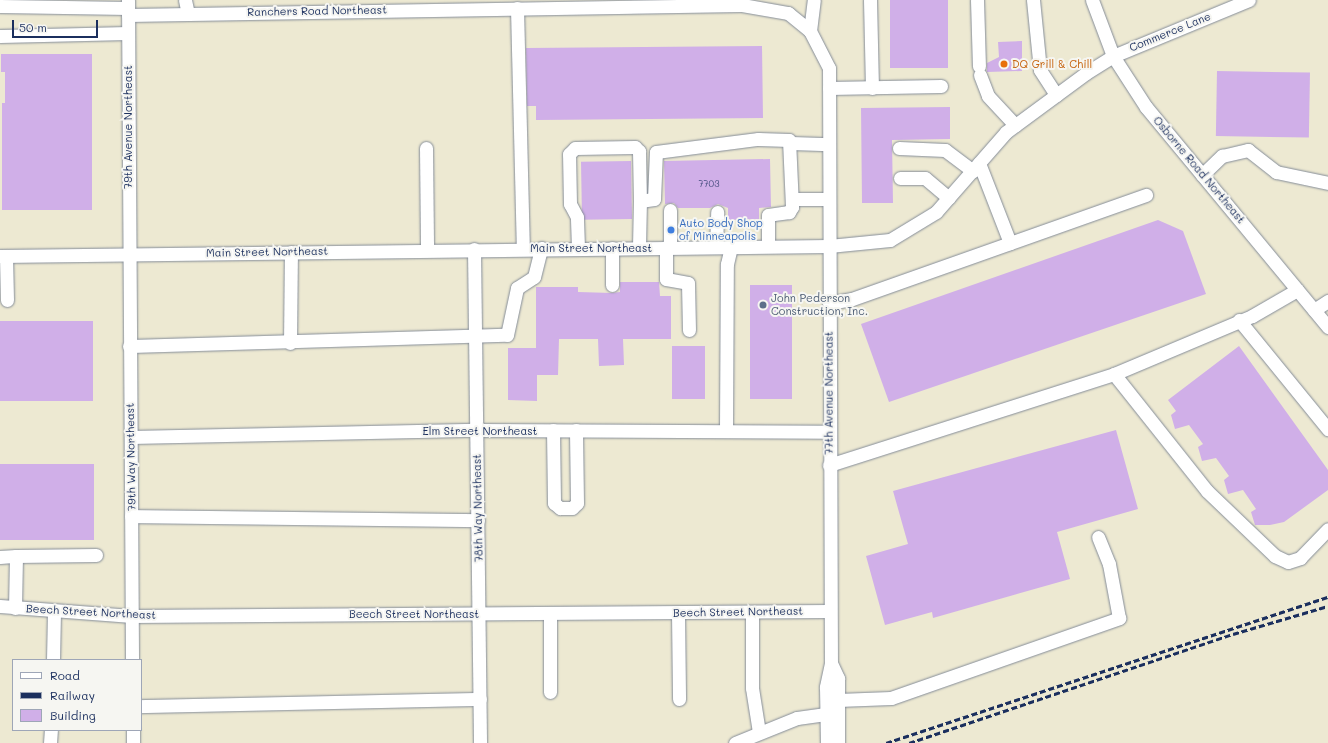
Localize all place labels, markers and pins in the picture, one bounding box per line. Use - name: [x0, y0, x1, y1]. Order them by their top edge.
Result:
- place label: DQ Grill & Chill: [1012, 57, 1092, 71]
- marker: DQ Grill & Chill: [999, 59, 1009, 69]
- place label: Auto Body Shop of Minneapolis: [679, 217, 763, 243]
- marker: Auto Body Shop of Minneapolis: [666, 225, 676, 235]
- place label: John Pederson Construction, Inc.: [771, 292, 868, 318]
- marker: John Pederson Construction, Inc.: [758, 300, 768, 310]

